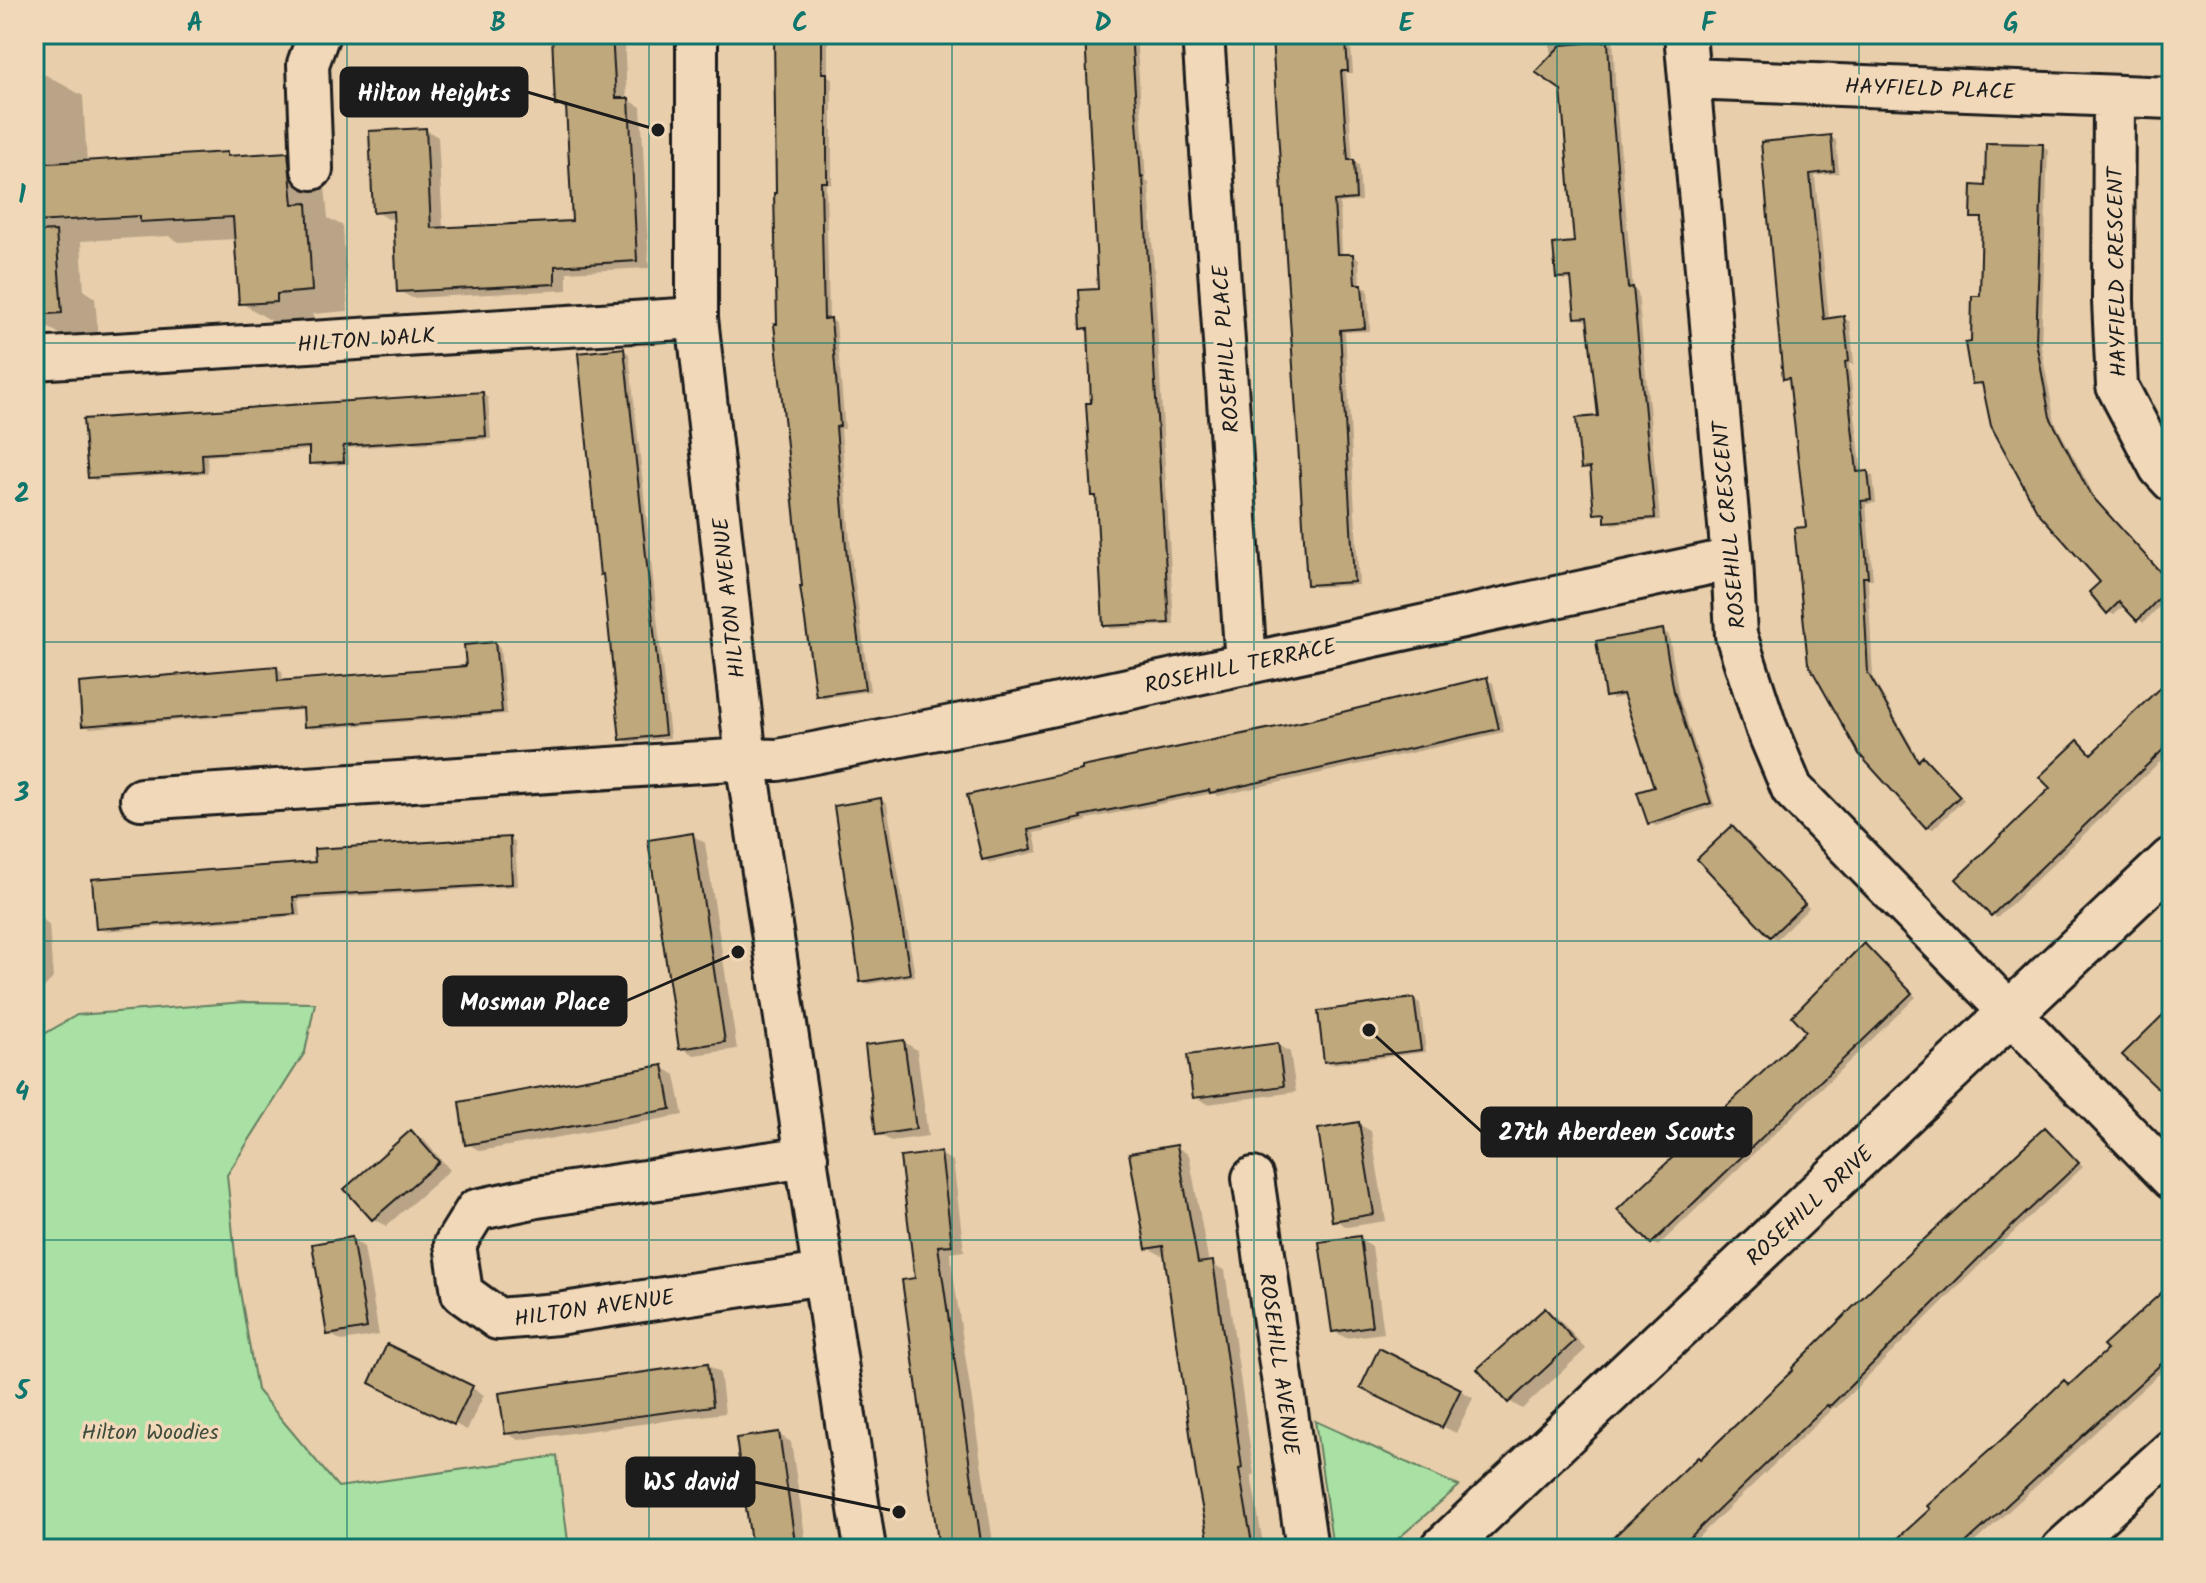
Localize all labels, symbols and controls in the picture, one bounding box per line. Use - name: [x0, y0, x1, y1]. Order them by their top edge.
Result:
- text: A: [187, 3, 203, 45]
- text: B: [490, 3, 506, 45]
- text: C: [792, 3, 808, 45]
- text: D: [1094, 3, 1112, 45]
- text: E: [1399, 3, 1415, 45]
- text: F: [1701, 3, 1717, 45]
- text: G: [2003, 3, 2019, 45]
- callout: Hilton Heights: [341, 68, 527, 116]
- street label: HAYFIELD PLACE: [1844, 70, 2017, 111]
- text: Hilton Heights: [357, 75, 511, 114]
- street label: HAYFIELD CRESCENT: [2099, 164, 2138, 377]
- text: 1: [18, 175, 26, 217]
- street label: ROSEHILL PLACE: [1204, 262, 1251, 434]
- street label: HILTON WALK: [296, 319, 436, 364]
- street label: ROSEHILL CRESCENT: [1704, 417, 1757, 630]
- text: 2: [14, 474, 30, 516]
- street label: HILTON AVENUE: [705, 515, 756, 680]
- street label: ROSEHILL TERRACE: [1141, 630, 1341, 705]
- text: 3: [14, 773, 29, 815]
- callout: Mosman Place: [444, 977, 626, 1025]
- text: Mosman Place: [460, 984, 610, 1023]
- text: 4: [15, 1072, 29, 1114]
- callout: 27th Aberdeen Scouts: [1482, 1108, 1751, 1156]
- text: 27th Aberdeen Scouts: [1499, 1114, 1735, 1153]
- street label: ROSEHILL DRIVE: [1739, 1137, 1883, 1275]
- street label: ROSEHILL AVENUE: [1247, 1271, 1308, 1459]
- street label: HILTON AVENUE: [512, 1281, 678, 1338]
- text: 5: [14, 1371, 30, 1413]
- park label: Hilton Woodies: [81, 1416, 219, 1451]
- callout: WS david: [627, 1458, 754, 1506]
- text: WS david: [643, 1464, 740, 1503]

